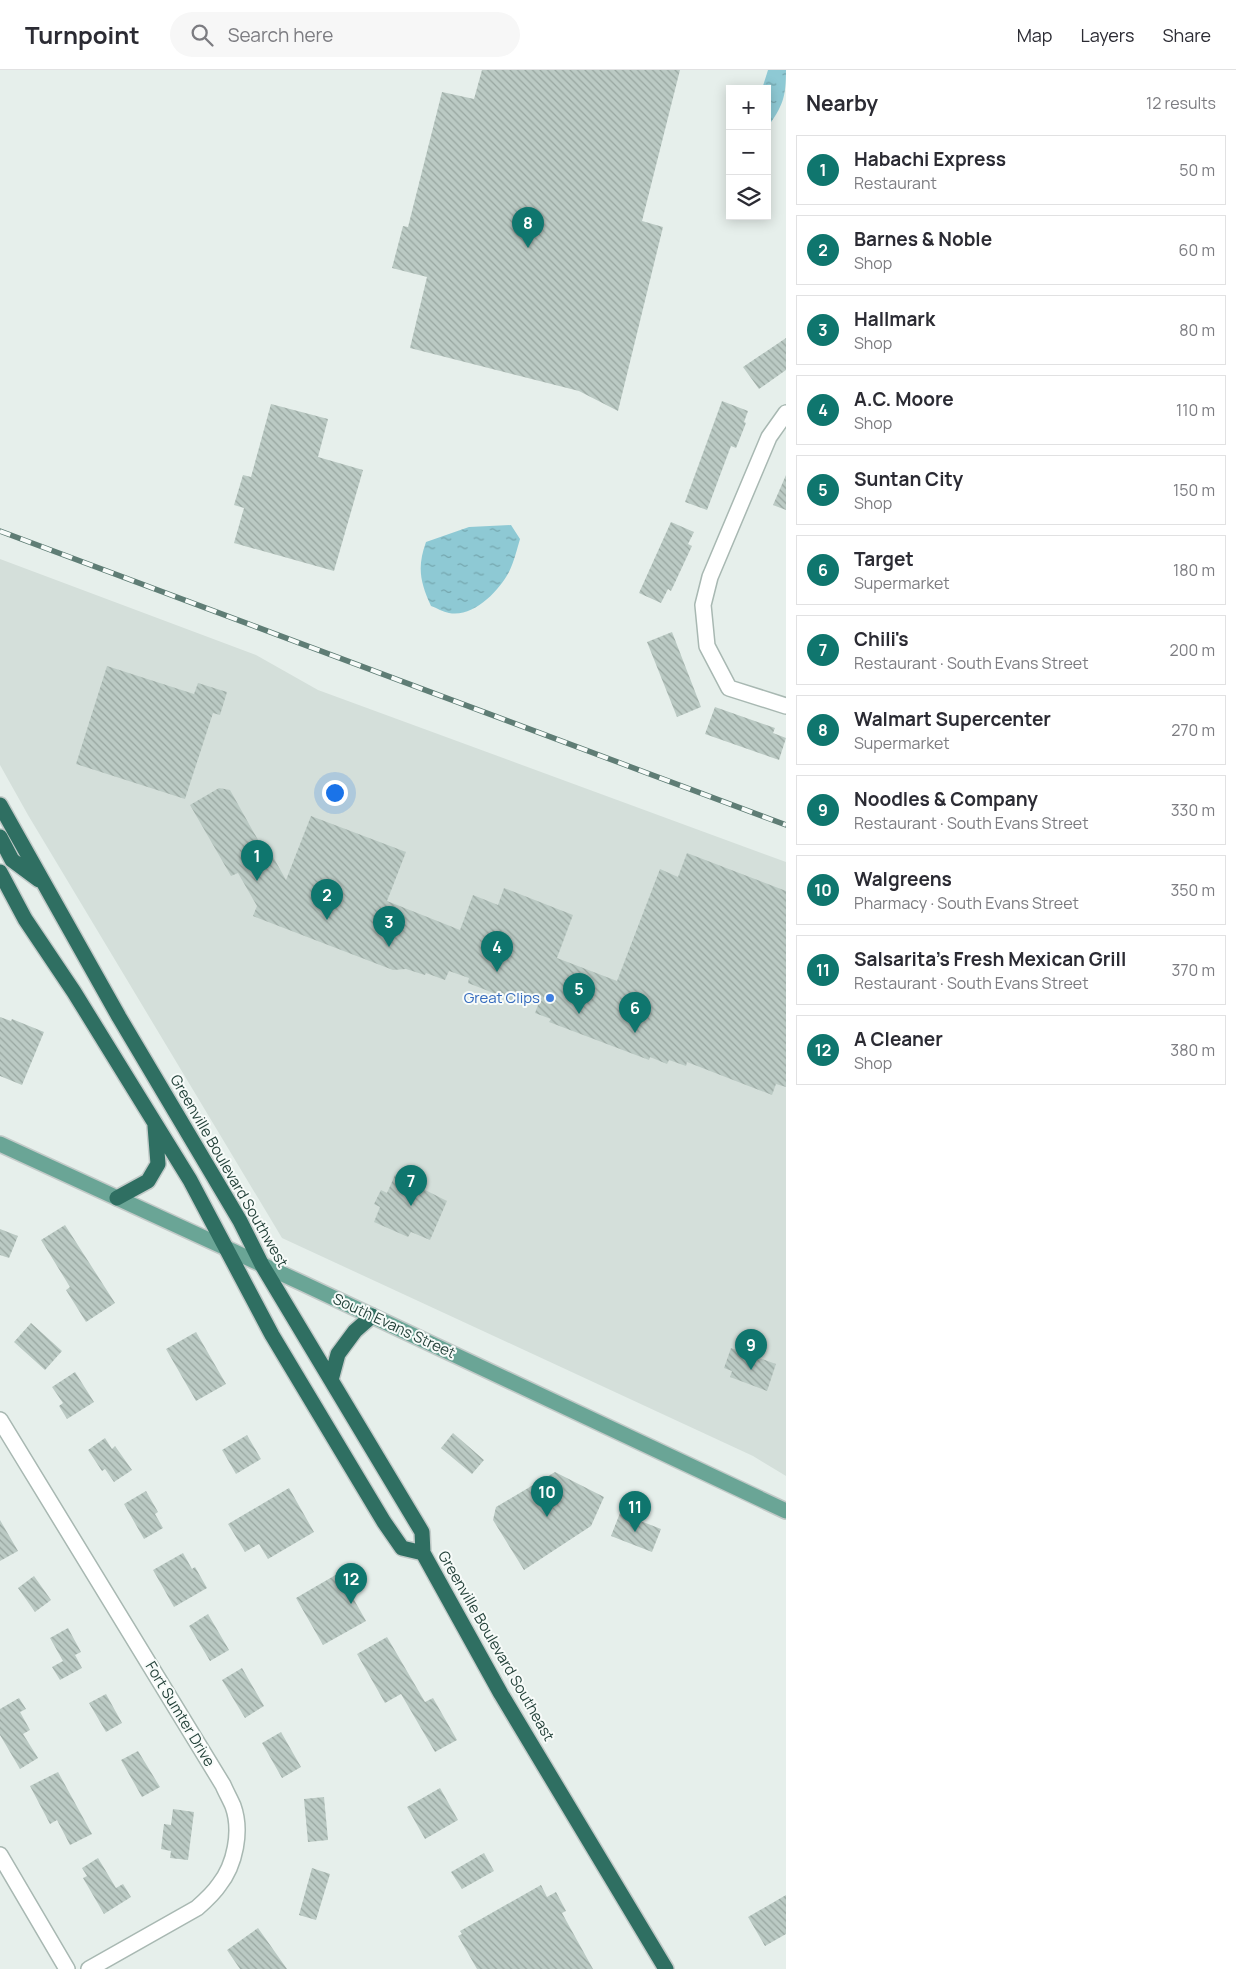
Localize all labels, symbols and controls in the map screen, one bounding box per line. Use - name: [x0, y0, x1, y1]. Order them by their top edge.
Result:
- search box: [170, 12, 520, 57]
- text: Turnpoint: [25, 18, 140, 51]
- icon: search: [188, 21, 216, 49]
- text: Search here: [228, 22, 333, 48]
- text: Map: [1017, 23, 1052, 47]
- text: Layers: [1080, 23, 1134, 47]
- text: Share: [1162, 23, 1211, 47]
- map controls: [726, 85, 771, 220]
- button: +: [726, 85, 771, 130]
- text: Nearby: [806, 89, 878, 117]
- text: 12 results: [1146, 92, 1216, 114]
- button: −: [726, 130, 771, 175]
- text: Habachi Express: [854, 146, 1006, 172]
- text: 1: [819, 159, 827, 181]
- text: 50 m: [1179, 159, 1215, 181]
- text: Restaurant: [854, 172, 937, 194]
- button: layers: [726, 175, 771, 220]
- pin: 8: [512, 207, 544, 248]
- text: Barnes & Noble: [854, 226, 992, 252]
- text: 2: [818, 239, 828, 261]
- text: 60 m: [1179, 239, 1215, 261]
- text: Shop: [854, 252, 892, 274]
- text: Hallmark: [854, 306, 935, 332]
- text: 3: [818, 319, 828, 341]
- text: 80 m: [1179, 319, 1215, 341]
- text: Shop: [854, 332, 892, 354]
- text: A.C. Moore: [854, 386, 954, 412]
- text: 4: [818, 399, 828, 421]
- text: 110 m: [1176, 399, 1215, 421]
- text: Shop: [854, 412, 892, 434]
- text: Suntan City: [854, 466, 963, 492]
- text: 5: [818, 479, 828, 501]
- text: 150 m: [1173, 479, 1215, 501]
- text: Shop: [854, 492, 892, 514]
- text: Target: [854, 546, 914, 572]
- text: 6: [818, 559, 828, 581]
- text: 180 m: [1173, 559, 1215, 581]
- text: Supermarket: [854, 572, 950, 594]
- text: Chili's: [854, 626, 909, 652]
- text: 7: [819, 639, 827, 661]
- text: 200 m: [1170, 639, 1215, 661]
- text: Restaurant · South Evans Street: [854, 652, 1089, 674]
- text: Walmart Supercenter: [854, 706, 1051, 732]
- text: 8: [818, 719, 828, 741]
- text: 270 m: [1171, 719, 1215, 741]
- text: Supermarket: [854, 732, 950, 754]
- your location: [322, 780, 348, 806]
- text: Noodles & Company: [854, 786, 1038, 812]
- text: 9: [818, 799, 828, 821]
- text: 330 m: [1171, 799, 1215, 821]
- text: Restaurant · South Evans Street: [854, 812, 1089, 834]
- pin: 1: [241, 840, 273, 881]
- text: Walgreens: [854, 866, 952, 892]
- pin: 2: [311, 879, 343, 920]
- text: 10: [814, 879, 832, 901]
- text: 350 m: [1170, 879, 1215, 901]
- text: Pharmacy · South Evans Street: [854, 892, 1079, 914]
- pin: 3: [373, 906, 405, 947]
- pin: 4: [481, 931, 513, 972]
- text: Salsarita's Fresh Mexican Grill: [854, 946, 1126, 972]
- text: 11: [816, 959, 830, 981]
- text: 370 m: [1172, 959, 1215, 981]
- text: Restaurant · South Evans Street: [854, 972, 1089, 994]
- pin: 5: [563, 973, 595, 1014]
- place label: Great Clips: [464, 987, 540, 1008]
- marker: Great Clips: [544, 992, 556, 1004]
- pin: 6: [619, 992, 651, 1033]
- text: A Cleaner: [854, 1026, 943, 1052]
- text: 12: [815, 1039, 831, 1061]
- text: 380 m: [1170, 1039, 1215, 1061]
- text: Shop: [854, 1052, 892, 1074]
- street label: Greenville Boulevard Southwest: [165, 1071, 293, 1271]
- pin: 7: [395, 1165, 427, 1206]
- street label: South Evans Street: [330, 1288, 459, 1363]
- pin: 9: [735, 1329, 767, 1370]
- pin: 10: [531, 1476, 563, 1517]
- pin: 11: [619, 1491, 651, 1532]
- street label: Greenville Boulevard Southeast: [433, 1547, 560, 1745]
- pin: 12: [335, 1563, 367, 1604]
- street label: Fort Sumter Drive: [141, 1657, 220, 1771]

